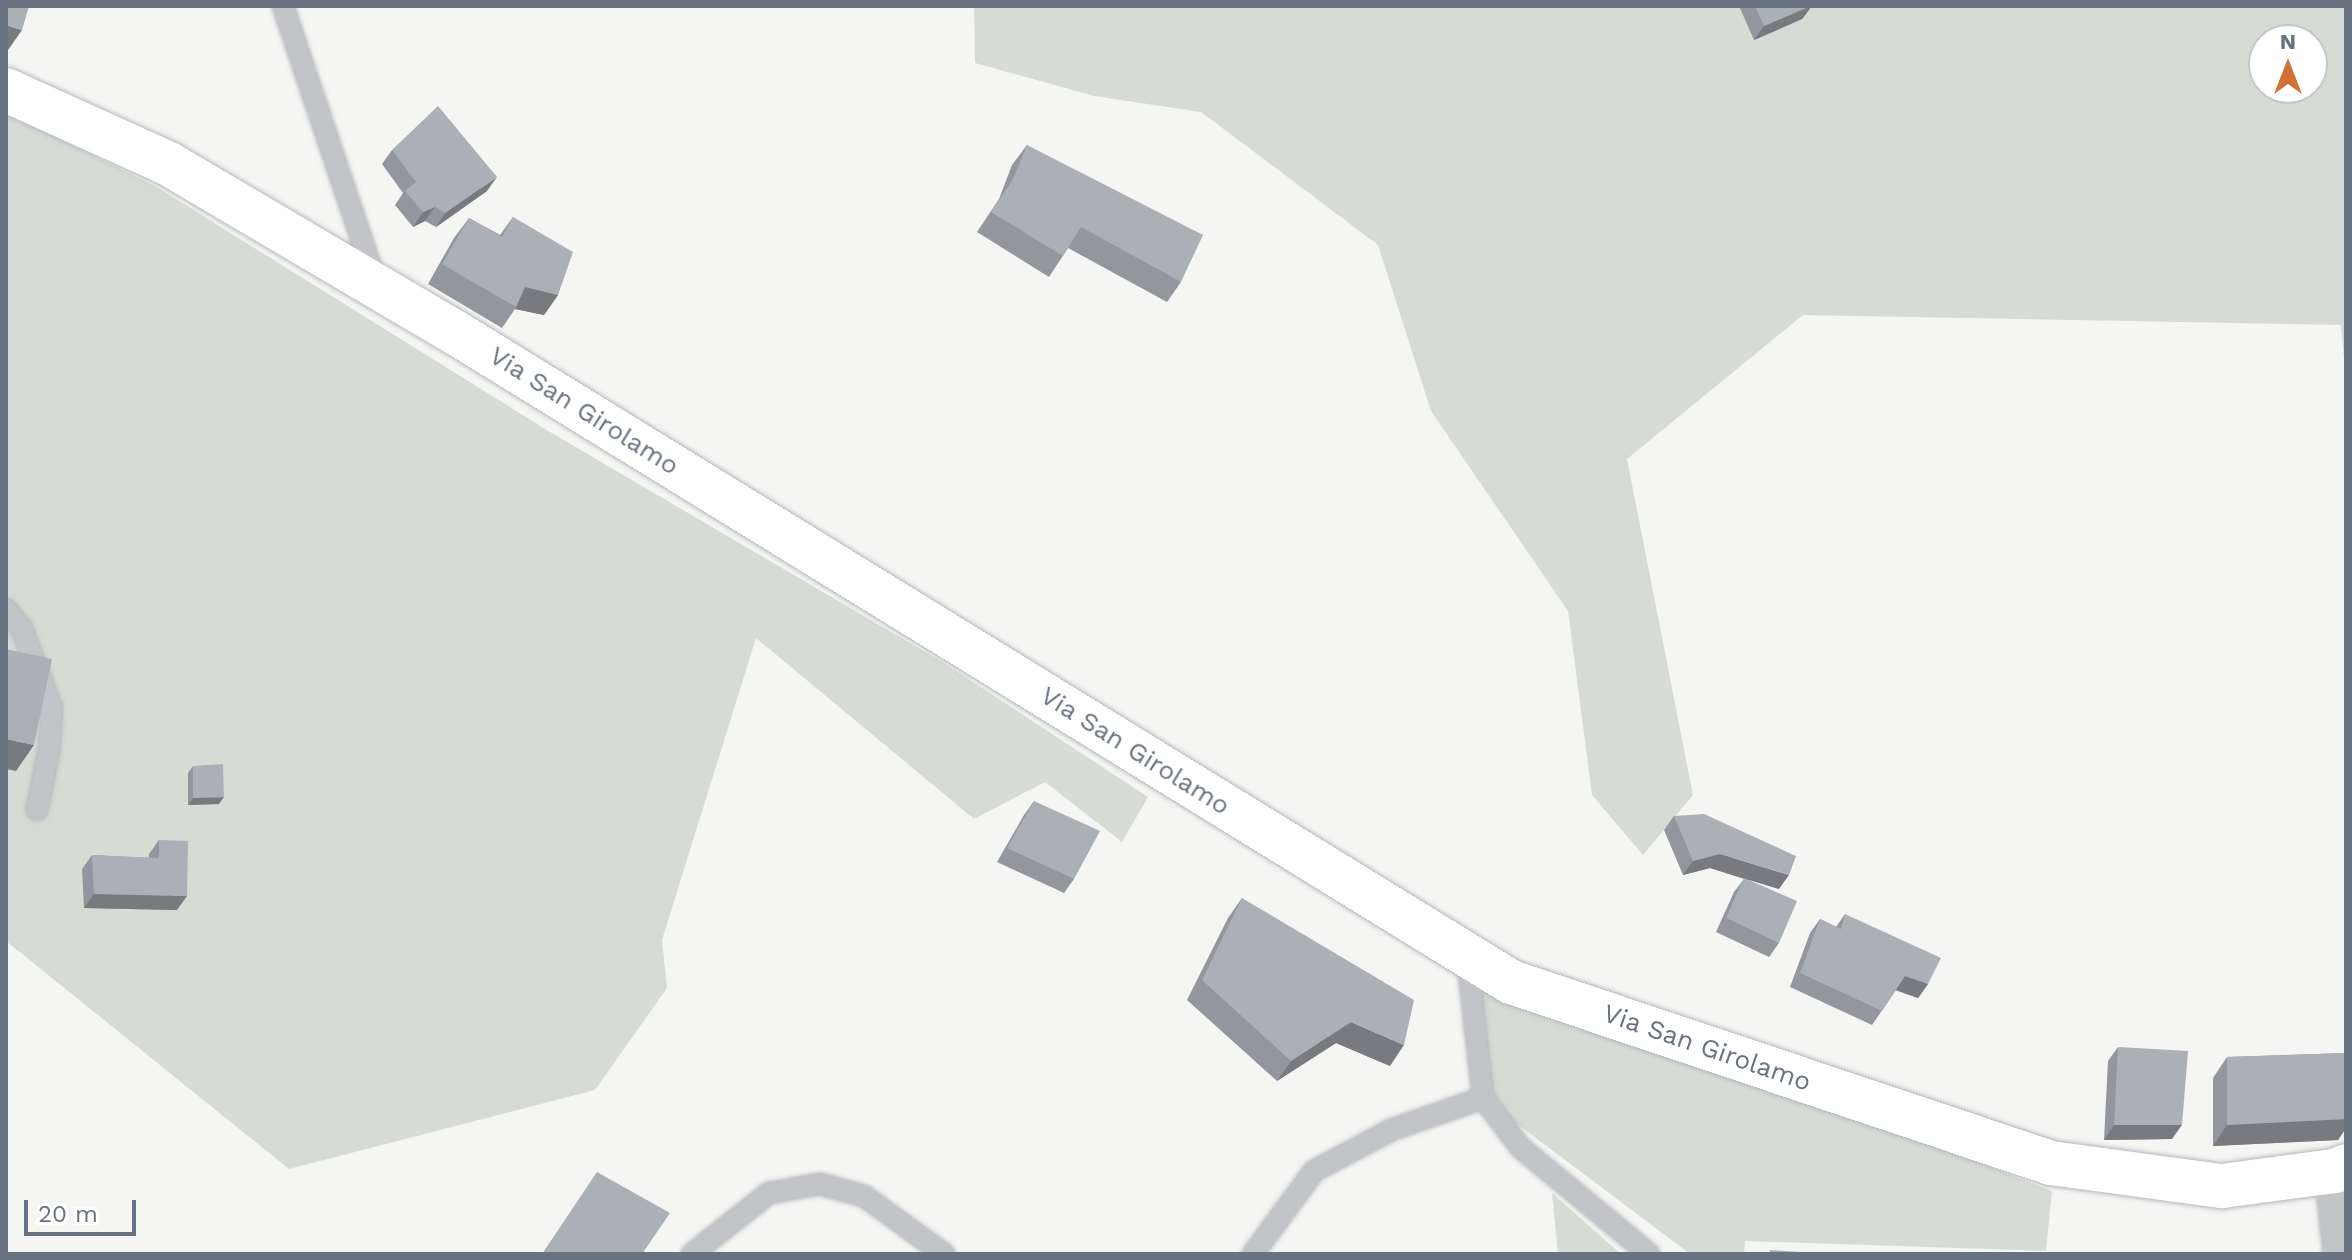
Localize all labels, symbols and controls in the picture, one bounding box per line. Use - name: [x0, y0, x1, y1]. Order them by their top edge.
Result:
- north arrow: [2248, 24, 2328, 104]
- text: N: [2280, 29, 2296, 54]
- street label: Via San Girolamo: [483, 340, 685, 482]
- street label: Via San Girolamo: [1034, 680, 1236, 822]
- street label: Via San Girolamo: [1599, 998, 1815, 1098]
- scale bar: [28, 1184, 140, 1234]
- text: 20 m: [38, 1200, 98, 1228]

